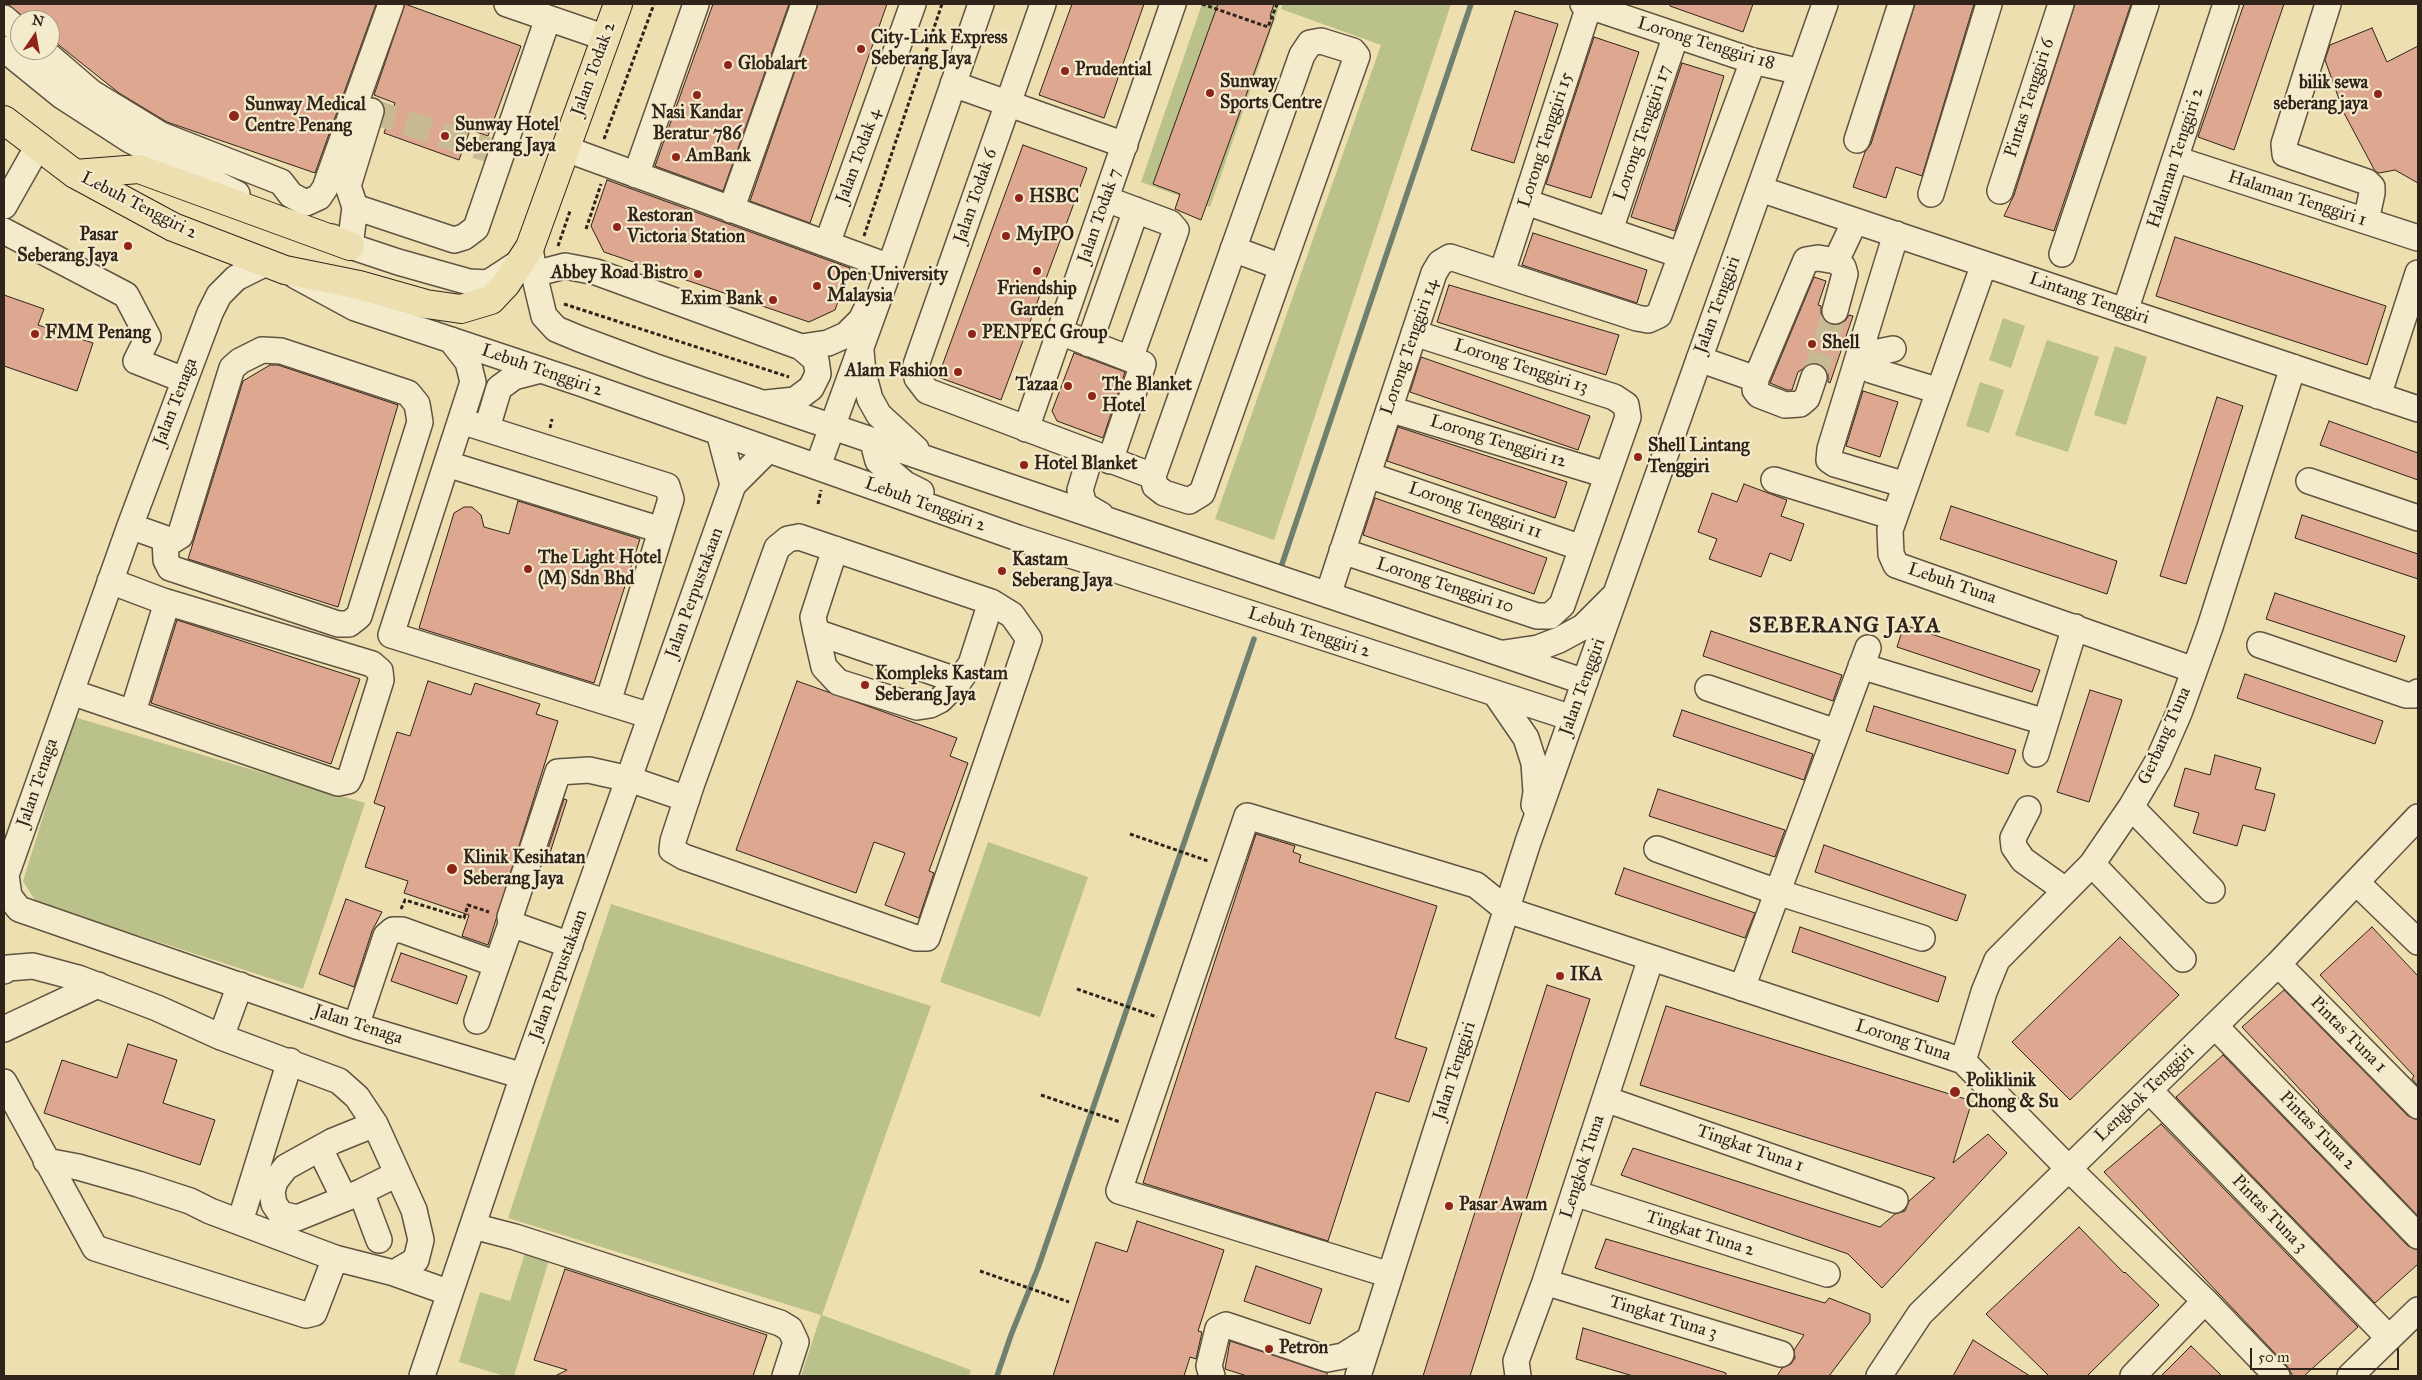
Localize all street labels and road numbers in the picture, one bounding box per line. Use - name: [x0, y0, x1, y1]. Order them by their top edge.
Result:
- street label: Lorong Tenggiri 18: [1635, 13, 1777, 75]
- street label: Jalan Todak 2: [567, 19, 621, 119]
- street label: Pintas Tenggiri 6: [2001, 36, 2059, 160]
- street label: Lorong Tenggiri 17: [1610, 62, 1676, 204]
- street label: Lorong Tenggiri 15: [1514, 70, 1578, 210]
- street label: Halaman Tenggiri 2: [2143, 85, 2209, 231]
- street label: Jalan Todak 4: [832, 106, 886, 206]
- street label: Jalan Todak 6: [950, 146, 1002, 246]
- street label: Jalan Todak 7: [1074, 166, 1126, 266]
- street label: Halaman Tenggiri 1: [2225, 166, 2369, 232]
- street label: Lebuh Tenggiri 2: [77, 167, 201, 245]
- street label: Jalan Tenggiri: [1690, 253, 1746, 357]
- street label: Lintang Tenggiri: [2026, 268, 2152, 330]
- street label: Lorong Tenggiri 14: [1377, 276, 1443, 418]
- street label: Lorong Tenggiri 13: [1451, 335, 1591, 399]
- street label: Lebuh Tenggiri 2: [478, 340, 606, 402]
- street label: Jalan Tenaga: [149, 355, 203, 449]
- street label: Lorong Tenggiri 12: [1427, 411, 1569, 473]
- street label: Lebuh Tenggiri 2: [862, 473, 988, 537]
- street label: Lorong Tenggiri 11: [1405, 478, 1545, 544]
- street label: Jalan Perpustakaan: [661, 525, 729, 661]
- street label: Lorong Tenggiri 10: [1374, 554, 1516, 618]
- street label: Lebuh Tuna: [1905, 559, 1999, 609]
- street label: Lebuh Tenggiri 2: [1245, 603, 1373, 663]
- street label: Jalan Tenggiri: [1555, 635, 1611, 739]
- street label: Gerbang Tuna: [2134, 684, 2196, 788]
- street label: Jalan Tenaga: [13, 736, 63, 830]
- street label: Jalan Perpustakaan: [525, 907, 593, 1043]
- street label: Pintas Tuna 1: [2305, 992, 2391, 1078]
- street label: Jalan Tenaga: [311, 1000, 405, 1050]
- street label: Lorong Tuna: [1852, 1015, 1954, 1067]
- street label: Jalan Tenggiri: [1429, 1019, 1481, 1123]
- street label: Lengkok Tenggiri: [2091, 1041, 2199, 1147]
- street label: Pintas Tuna 2: [2274, 1087, 2360, 1175]
- street label: Lengkok Tuna: [1556, 1113, 1610, 1221]
- street label: Tingkat Tuna 1: [1694, 1121, 1806, 1177]
- street label: Pintas Tuna 3: [2227, 1171, 2311, 1257]
- street label: Tingkat Tuna 2: [1643, 1206, 1757, 1262]
- street label: Tingkat Tuna 3: [1606, 1291, 1720, 1345]

